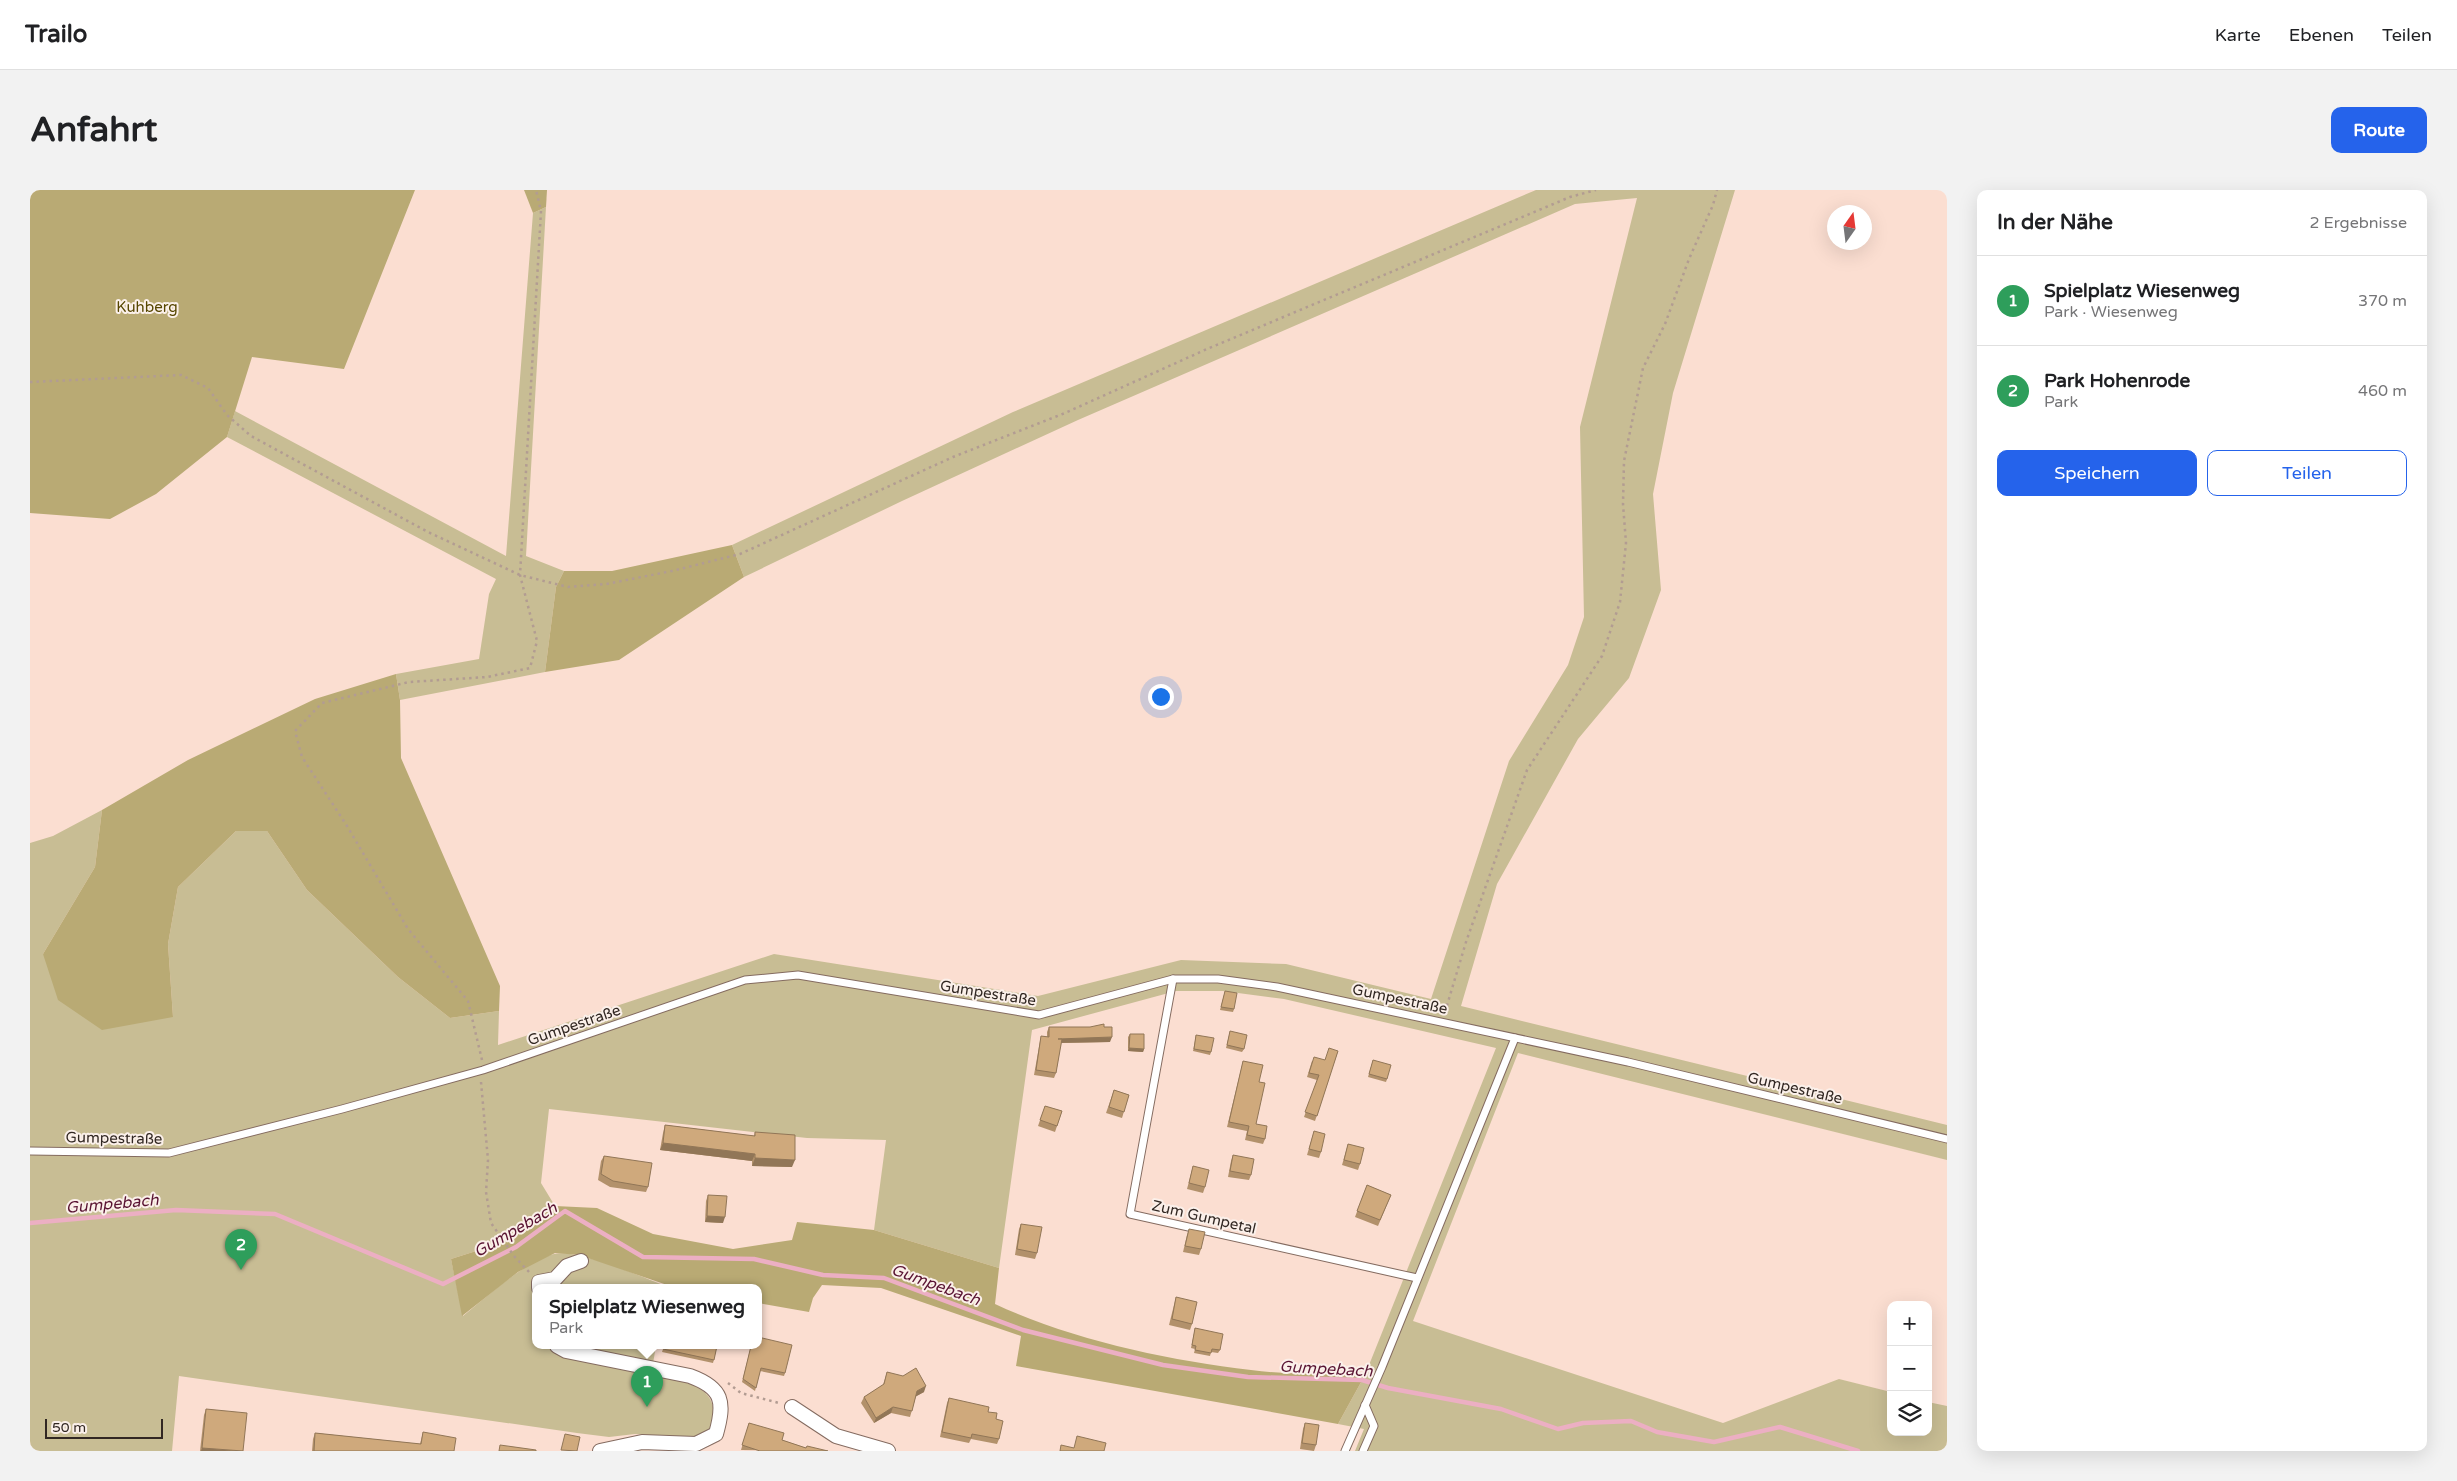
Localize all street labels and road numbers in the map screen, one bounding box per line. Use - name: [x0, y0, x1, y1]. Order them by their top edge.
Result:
- street label: Gumpestraße: [939, 977, 1037, 1009]
- street label: Gumpestraße: [1351, 980, 1449, 1018]
- street label: Gumpestraße: [525, 1001, 623, 1049]
- street label: Gumpestraße: [1746, 1068, 1844, 1108]
- street label: Gumpestraße: [65, 1128, 163, 1148]
- street label: Zum Gumpetal: [1150, 1196, 1258, 1238]

